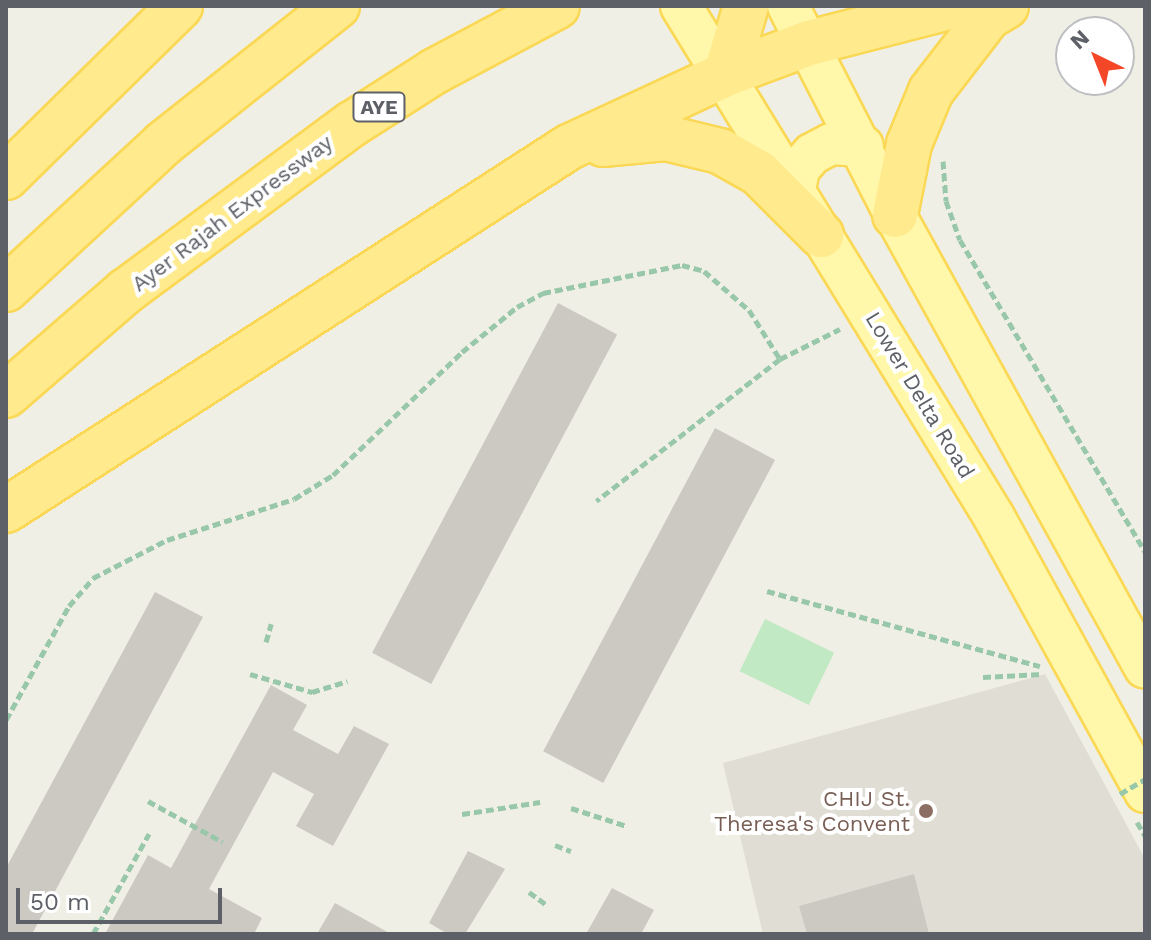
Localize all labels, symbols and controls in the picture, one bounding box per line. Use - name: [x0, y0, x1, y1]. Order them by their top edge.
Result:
- north arrow: [1055, 16, 1135, 96]
- text: N: [1065, 25, 1094, 54]
- road number: AYE: [351, 91, 407, 123]
- street label: Ayer Rajah Expressway: [126, 129, 338, 297]
- street label: Lower Delta Road: [860, 307, 980, 483]
- place label: CHIJ St. Theresa's Convent: [714, 785, 910, 836]
- marker: CHIJ St. Theresa's Convent: [917, 802, 935, 820]
- scale bar: [20, 872, 226, 922]
- text: 50 m: [30, 888, 90, 916]

